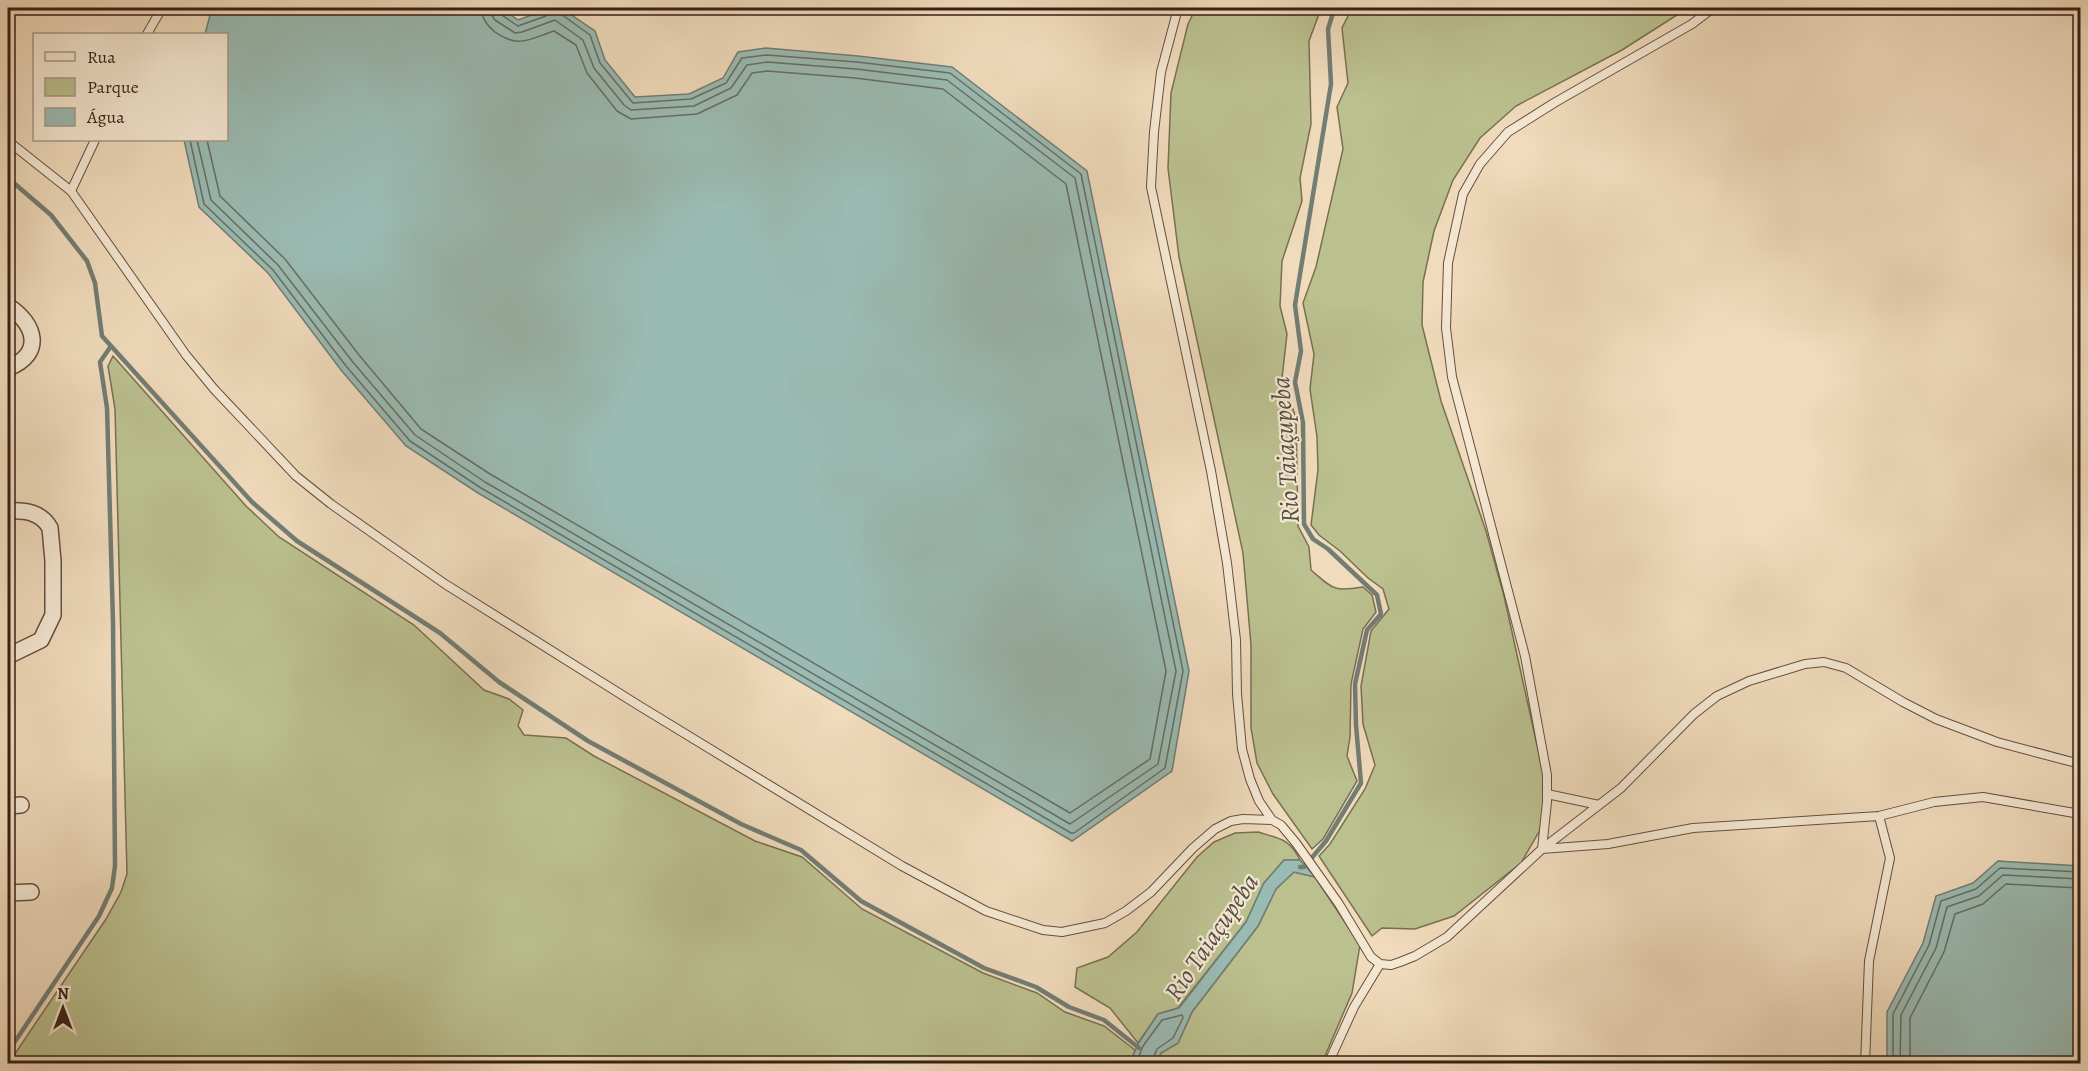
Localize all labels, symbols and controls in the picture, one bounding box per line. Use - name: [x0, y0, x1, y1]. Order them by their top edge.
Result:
- legend: [33, 33, 228, 141]
- text: Rua: [87, 45, 116, 69]
- text: Parque: [87, 75, 139, 99]
- text: Água: [86, 105, 125, 129]
- water label: Rio Taiaçupeba: [1263, 376, 1308, 524]
- water label: Rio Taiaçupeba: [1156, 867, 1267, 1008]
- north arrow: [33, 978, 93, 1038]
- text: N: [57, 983, 69, 1005]

